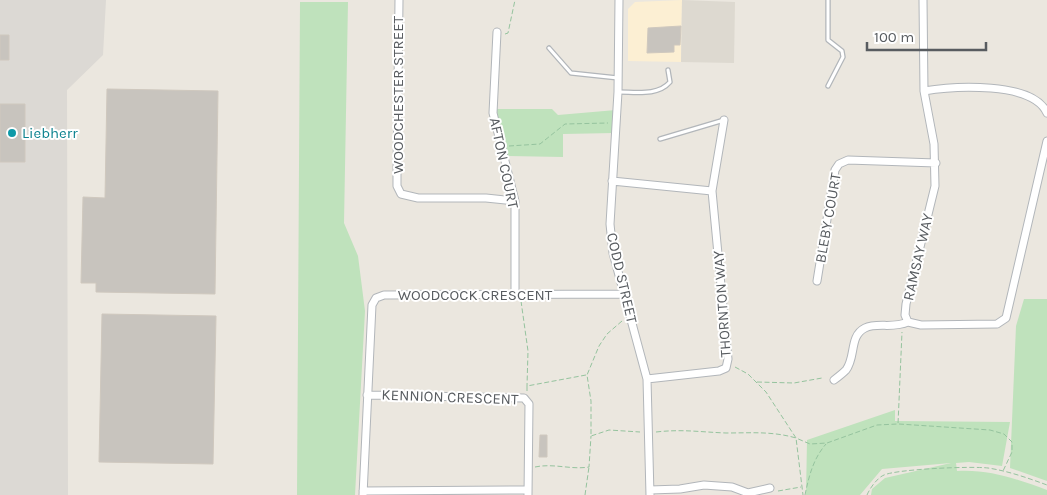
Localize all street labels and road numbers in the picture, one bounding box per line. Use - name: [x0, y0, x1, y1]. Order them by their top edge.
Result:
- street label: WOODCHESTER STREET: [389, 15, 407, 174]
- street label: AFTON COURT: [486, 116, 523, 211]
- street label: BLEBY COURT: [811, 171, 845, 264]
- street label: RAMSAY WAY: [899, 211, 937, 302]
- street label: CODD STREET: [603, 231, 641, 326]
- street label: THORNTON WAY: [709, 249, 735, 358]
- street label: WOODCOCK CRESCENT: [398, 286, 553, 304]
- street label: KENNION CRESCENT: [381, 386, 519, 408]

